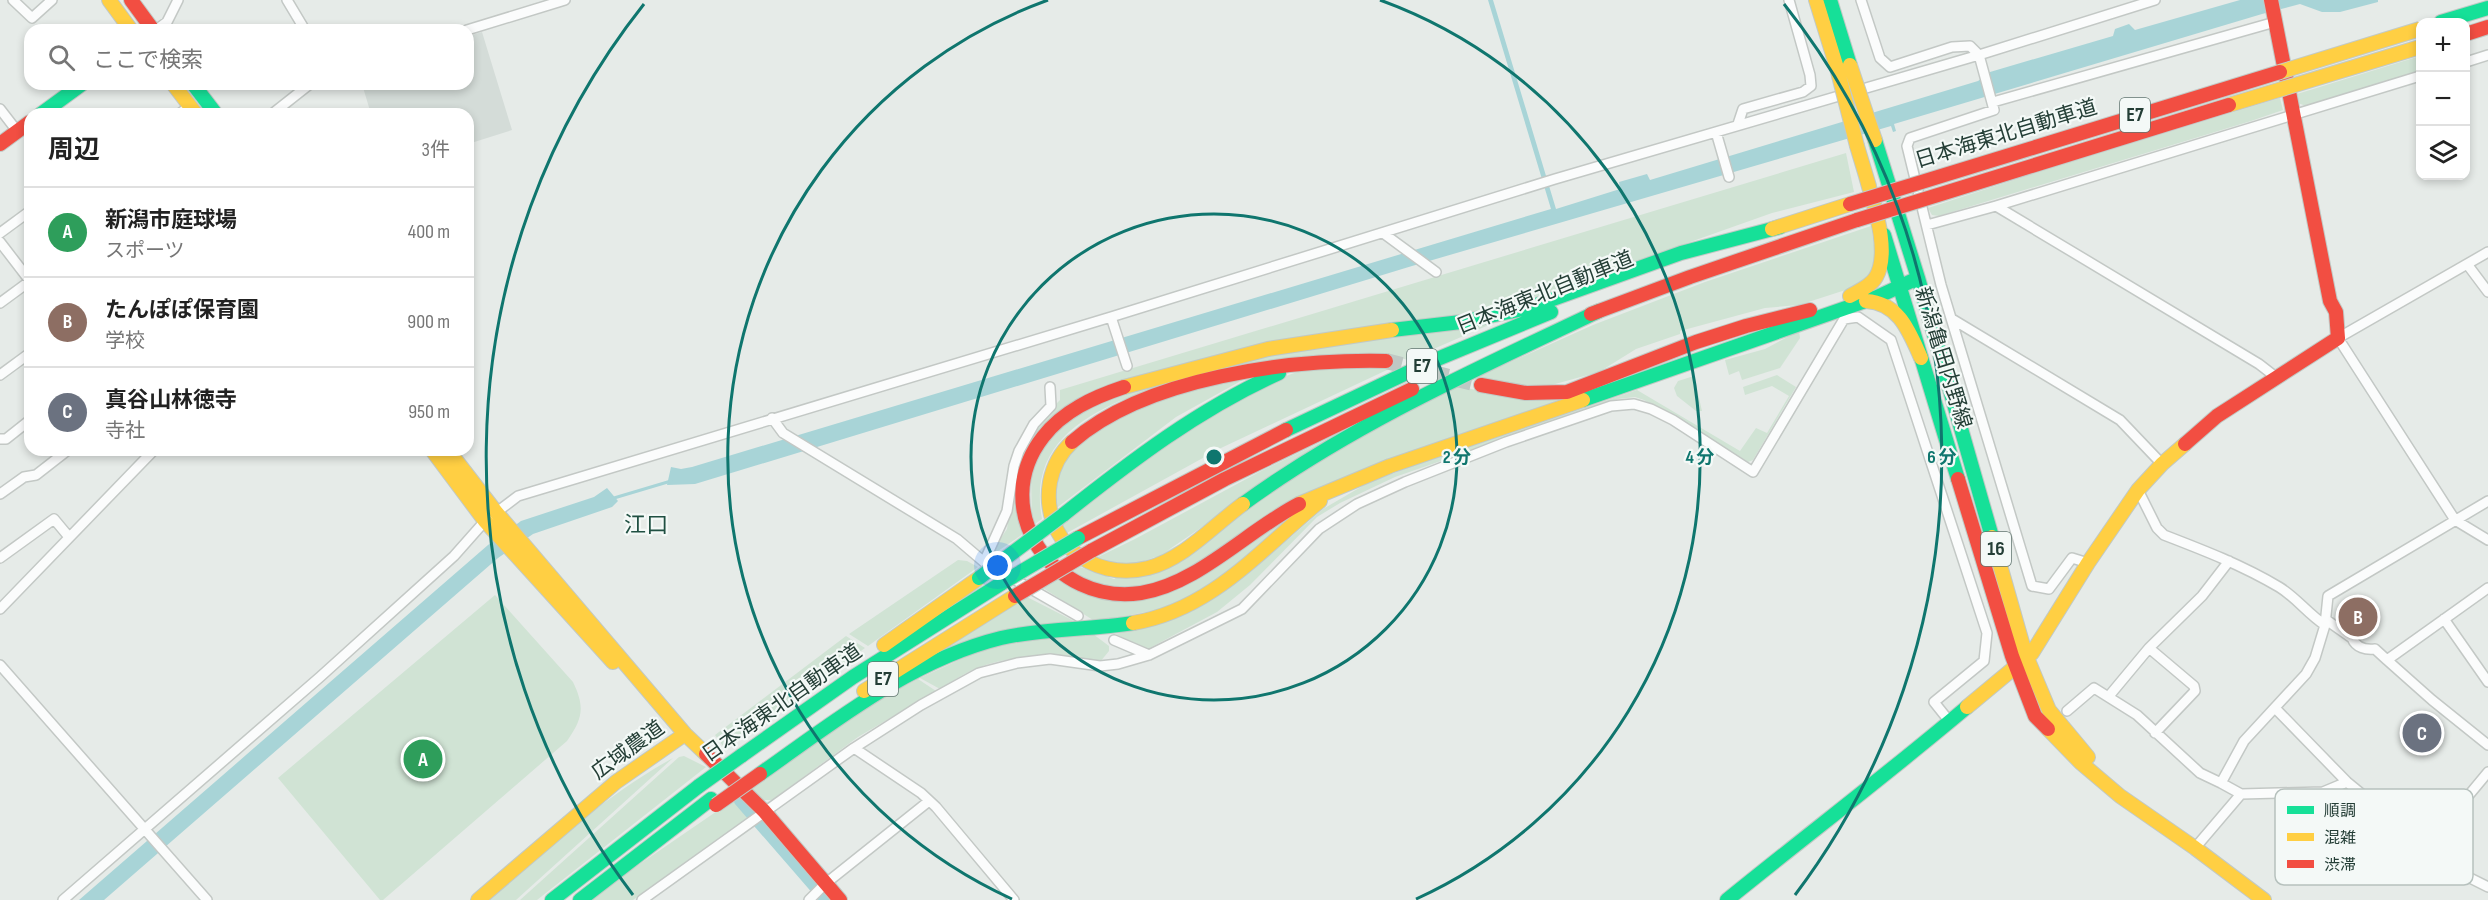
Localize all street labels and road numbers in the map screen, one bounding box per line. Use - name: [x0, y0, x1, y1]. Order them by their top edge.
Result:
- street label: 日本海東北自動車道: [1912, 94, 2100, 174]
- road number: E7: [2120, 98, 2150, 132]
- street label: 日本海東北自動車道: [1453, 246, 1637, 340]
- street label: 新潟亀田内野線: [1910, 284, 1976, 432]
- road number: E7: [1407, 349, 1437, 383]
- road number: 16: [1981, 532, 2011, 566]
- street label: 日本海東北自動車道: [697, 639, 867, 767]
- road number: E7: [868, 662, 898, 696]
- street label: 広域農道: [587, 715, 669, 785]

